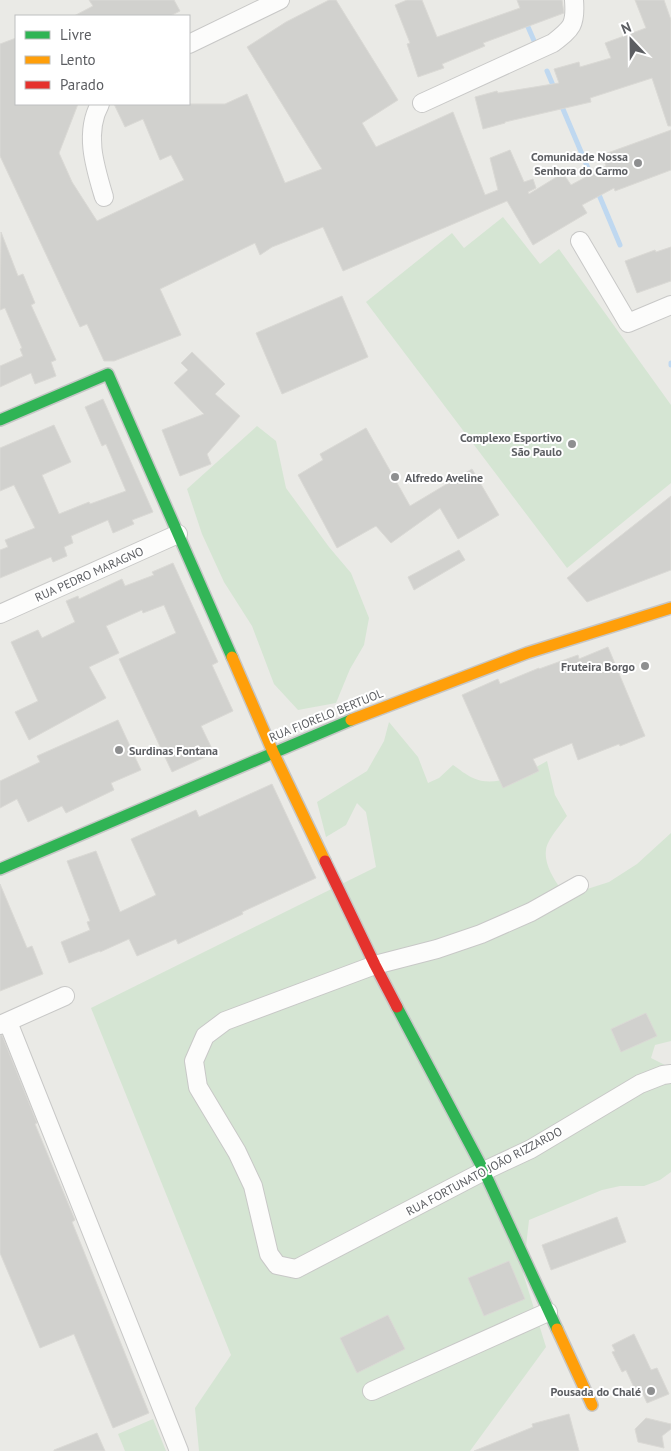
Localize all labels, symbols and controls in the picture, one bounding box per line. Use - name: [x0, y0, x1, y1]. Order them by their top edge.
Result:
- legend: [15, 15, 190, 105]
- north arrow: [606, 15, 656, 65]
- text: N: [618, 18, 634, 38]
- text: Livre: [60, 25, 92, 44]
- text: Lento: [60, 50, 96, 69]
- text: Parado: [60, 75, 104, 94]
- place label: Comunidade Nossa Senhora do Carmo: [531, 149, 629, 178]
- marker: Comunidade Nossa Senhora do Carmo: [632, 157, 644, 169]
- place label: Complexo Esportivo São Paulo: [460, 430, 563, 459]
- marker: Complexo Esportivo São Paulo: [566, 438, 578, 450]
- place label: Alfredo Aveline: [405, 470, 483, 485]
- marker: Alfredo Aveline: [389, 471, 401, 483]
- street label: RUA PEDRO MARAGNO: [32, 543, 146, 605]
- place label: Fruteira Borgo: [561, 659, 636, 674]
- marker: Fruteira Borgo: [639, 660, 651, 672]
- street label: RUA FIORELO BERTUOL: [267, 685, 385, 745]
- place label: Surdinas Fontana: [129, 743, 218, 758]
- marker: Surdinas Fontana: [113, 744, 125, 756]
- street label: RUA FORTUNATO JOÃO RIZZARDO: [403, 1123, 565, 1219]
- place label: Pousada do Chalé: [551, 1384, 641, 1399]
- marker: Pousada do Chalé: [645, 1385, 657, 1397]

